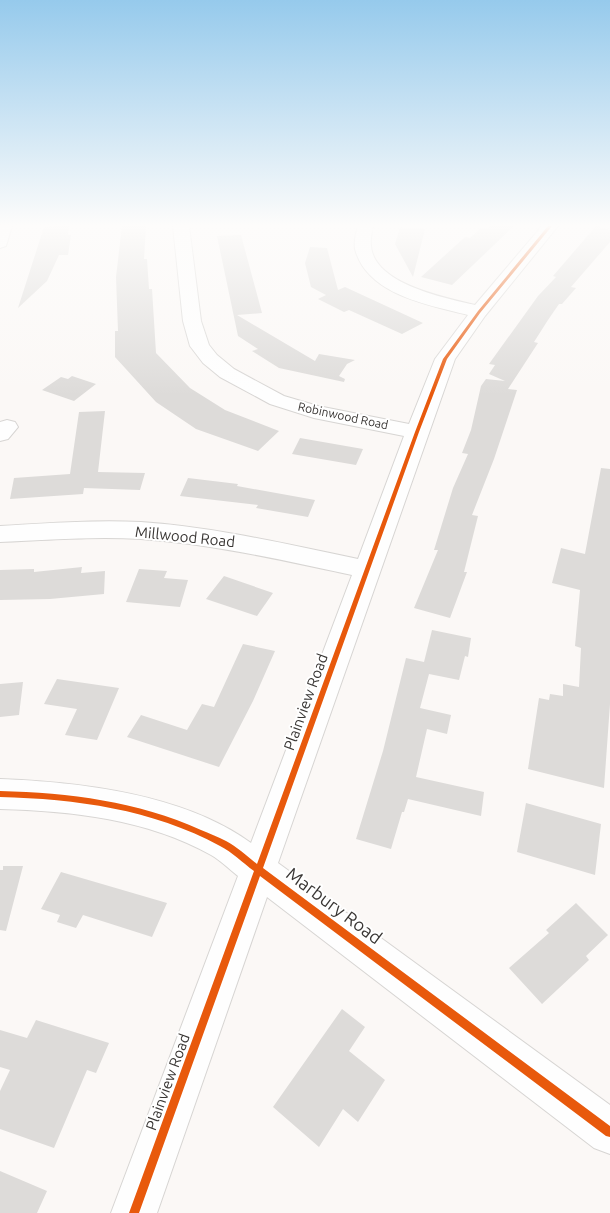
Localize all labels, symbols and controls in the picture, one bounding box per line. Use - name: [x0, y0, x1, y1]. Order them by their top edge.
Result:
- street label: Robinwood Road: [297, 400, 389, 431]
- street label: Millwood Road: [134, 523, 236, 550]
- street label: Plainview Road: [280, 651, 331, 753]
- street label: Marbury Road: [283, 863, 386, 948]
- street label: Plainview Road: [142, 1031, 193, 1133]

